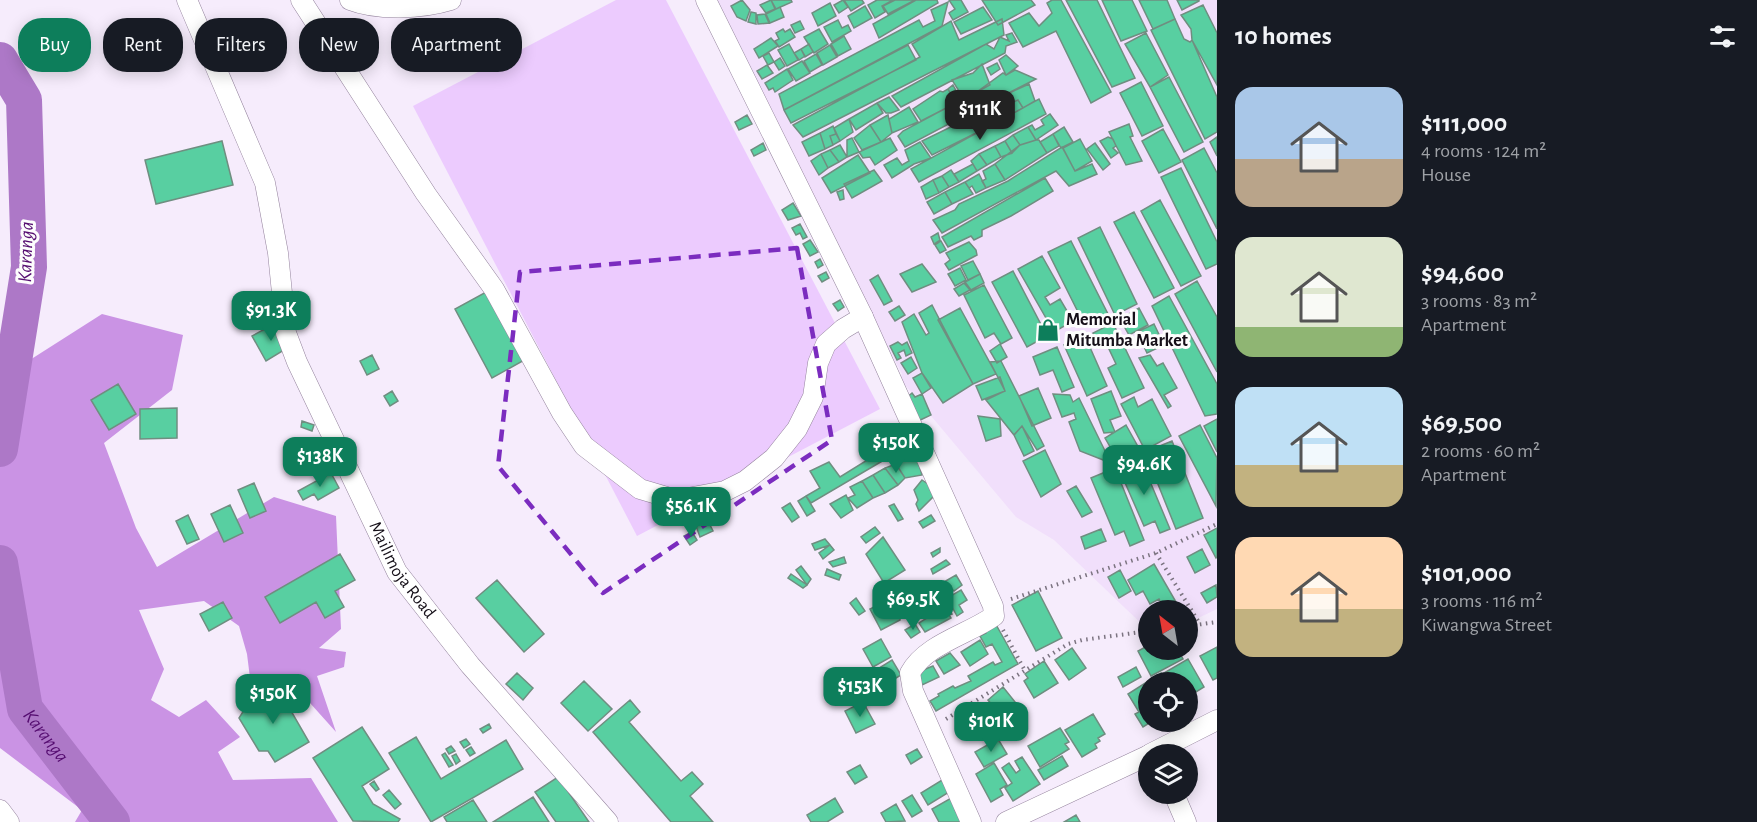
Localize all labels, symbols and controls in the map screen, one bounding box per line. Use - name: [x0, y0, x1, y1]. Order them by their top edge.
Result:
- chip: Buy: [18, 18, 91, 72]
- chip: Rent: [103, 18, 183, 72]
- chip: Filters: [195, 18, 287, 72]
- chip: New: [299, 18, 379, 72]
- chip: Apartment: [391, 18, 522, 72]
- icon: filters: [1706, 20, 1739, 53]
- text: 10 homes: [1235, 23, 1332, 49]
- pin: $111K: [938, 90, 1022, 141]
- text: $111K: [959, 99, 1001, 119]
- text: $111,000: [1421, 110, 1507, 136]
- icon: home: [1283, 111, 1355, 183]
- text: 4 rooms · 124 m²: [1421, 141, 1546, 161]
- text: House: [1421, 165, 1471, 185]
- water label: Karanga: [15, 221, 37, 283]
- text: $94,600: [1421, 260, 1504, 286]
- icon: home: [1283, 261, 1355, 333]
- pin: $91.3K: [222, 291, 320, 342]
- text: 3 rooms · 83 m²: [1421, 291, 1537, 311]
- text: $91.3K: [246, 300, 296, 320]
- place label: Memorial Mitumba Market: [1066, 311, 1188, 350]
- text: Apartment: [1421, 315, 1506, 335]
- shop icon: Memorial Mitumba Market: [1035, 317, 1061, 343]
- text: $69,500: [1421, 410, 1502, 436]
- icon: home: [1283, 411, 1355, 483]
- pin: $150K: [854, 423, 938, 474]
- text: $150K: [873, 432, 919, 452]
- pin: $138K: [278, 437, 362, 488]
- text: 2 rooms · 60 m²: [1421, 441, 1540, 461]
- pin: $94.6K: [1095, 445, 1193, 496]
- text: $138K: [297, 446, 343, 466]
- text: $94.6K: [1117, 454, 1171, 474]
- text: Apartment: [1421, 465, 1506, 485]
- pin: $56.1K: [642, 487, 740, 538]
- text: $56.1K: [666, 496, 716, 516]
- street label: Mailimoja Road: [365, 519, 439, 622]
- text: $101,000: [1421, 560, 1512, 586]
- icon: home: [1283, 561, 1355, 633]
- pin: $69.5K: [864, 580, 962, 631]
- text: $69.5K: [886, 589, 940, 609]
- text: 3 rooms · 116 m²: [1421, 591, 1542, 611]
- north arrow: [1138, 600, 1198, 660]
- map controls: [1138, 600, 1198, 804]
- text: Kiwangwa Street: [1421, 615, 1552, 635]
- pin: $153K: [818, 667, 902, 718]
- button: locate: [1138, 672, 1198, 732]
- pin: $150K: [231, 674, 315, 725]
- text: $153K: [837, 676, 883, 696]
- text: $150K: [250, 683, 296, 703]
- pin: $101K: [949, 702, 1033, 753]
- water label: Karanga: [19, 706, 72, 766]
- text: $101K: [968, 711, 1014, 731]
- button: layers: [1138, 744, 1198, 804]

